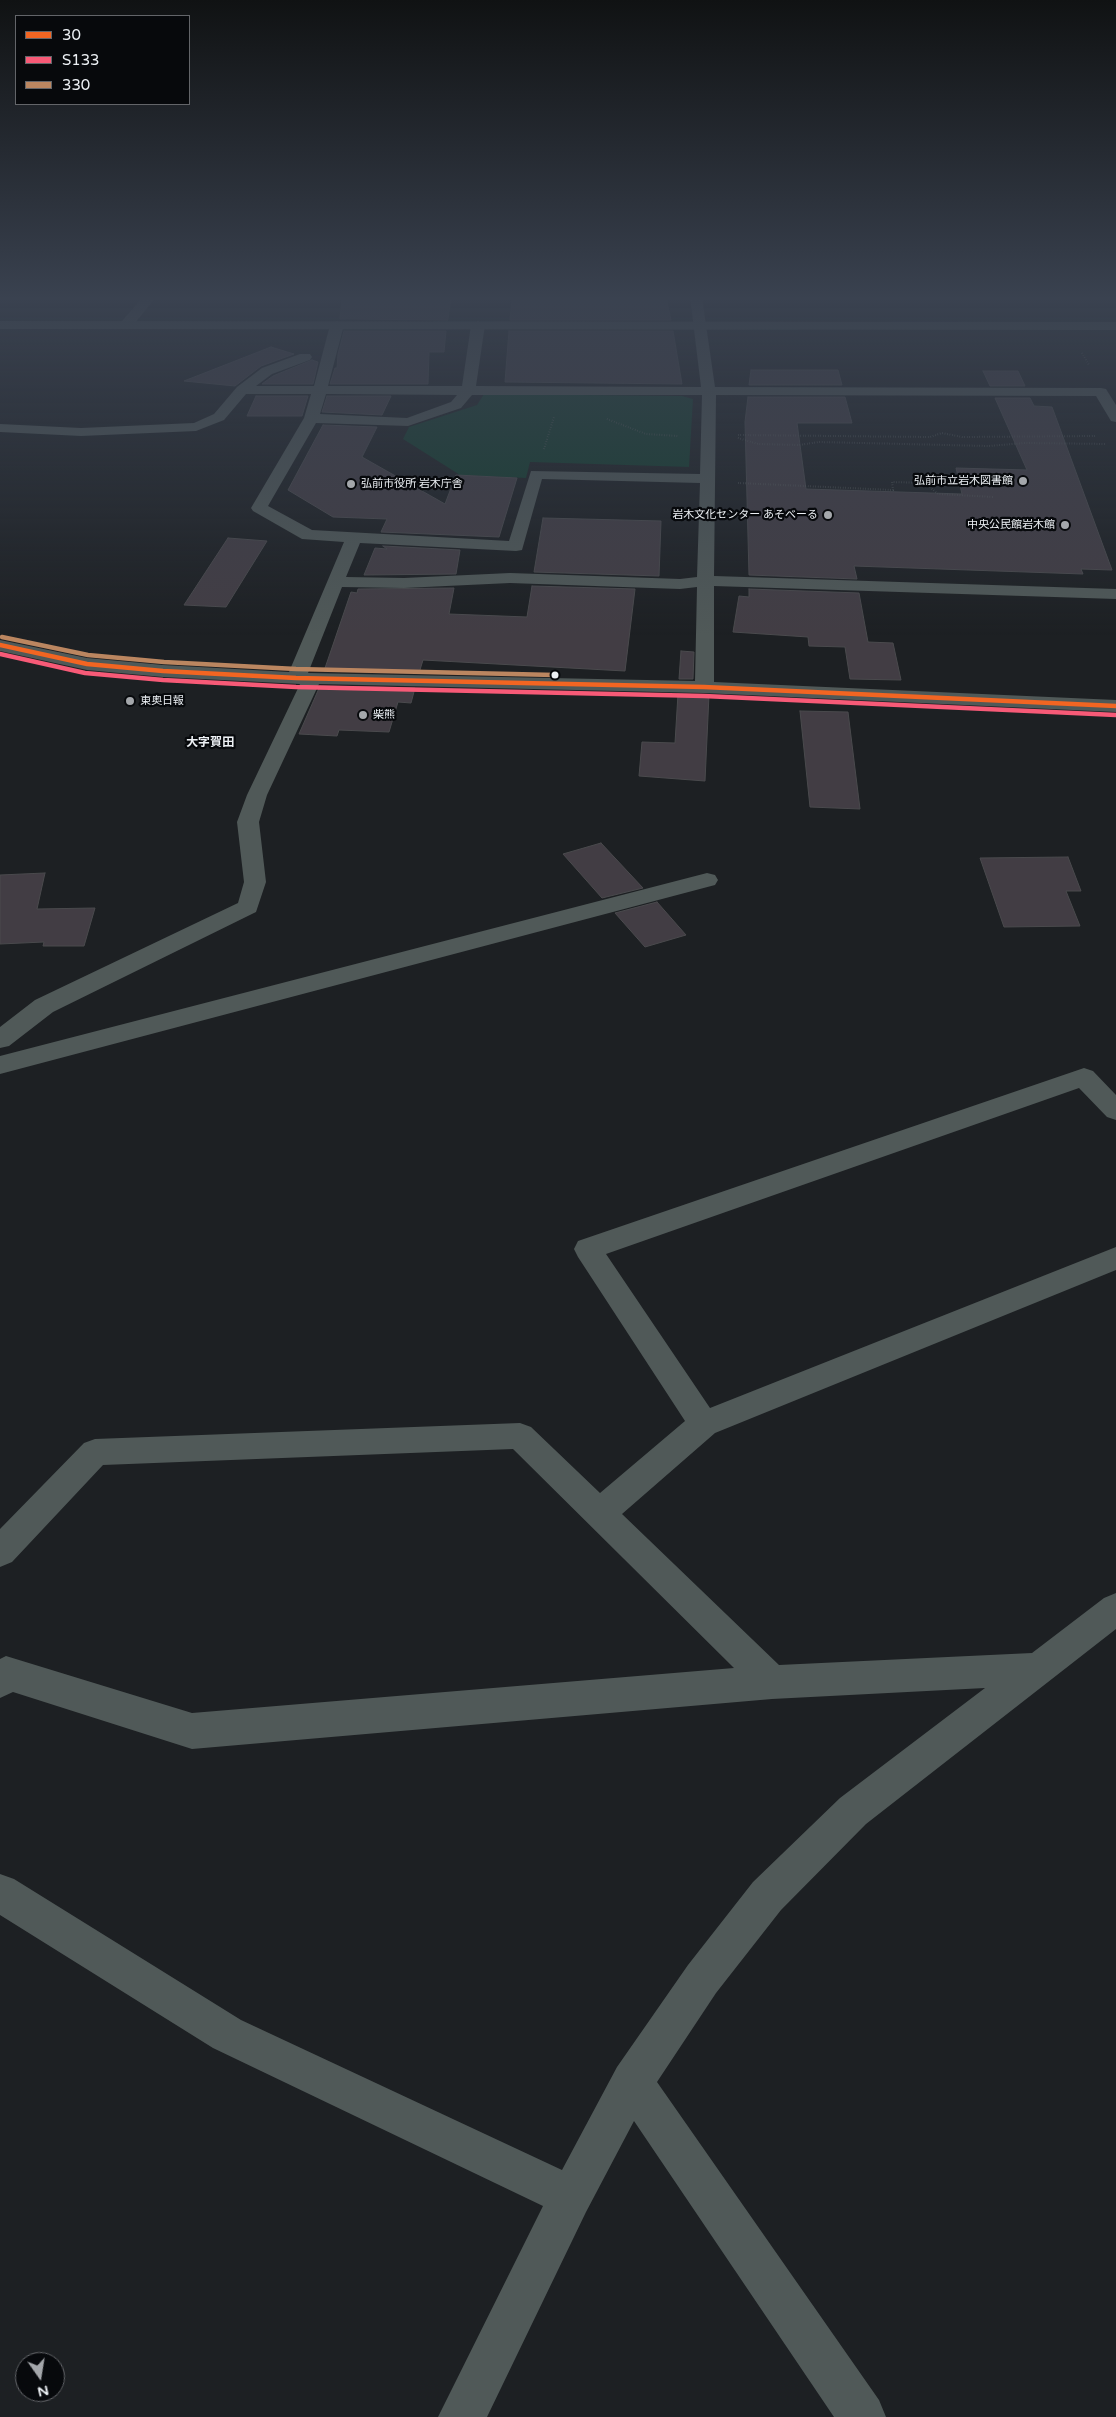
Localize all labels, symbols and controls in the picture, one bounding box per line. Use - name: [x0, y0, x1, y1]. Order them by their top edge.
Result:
- legend: [15, 15, 190, 105]
- text: 30: [62, 26, 81, 44]
- text: S133: [62, 51, 100, 69]
- text: 330: [62, 76, 90, 94]
- place label: 弘前市立岩木図書館: [914, 474, 1013, 488]
- marker: 弘前市立岩木図書館: [1017, 475, 1029, 487]
- place label: 弘前市役所 岩木庁舎: [361, 477, 463, 491]
- marker: 弘前市役所 岩木庁舎: [345, 478, 357, 490]
- place label: 岩木文化センター あそべーる: [672, 508, 818, 522]
- marker: 岩木文化センター あそべーる: [822, 509, 834, 521]
- place label: 中央公民館岩木館: [967, 518, 1055, 532]
- marker: 中央公民館岩木館: [1059, 519, 1071, 531]
- unlabelled marker: [550, 670, 560, 680]
- place label: 東奥日報: [140, 694, 184, 708]
- marker: 東奥日報: [124, 695, 136, 707]
- place label: 柴熊: [373, 708, 395, 722]
- marker: 柴熊: [357, 709, 369, 721]
- district label: 大字賀田: [186, 736, 234, 750]
- north arrow: [15, 2352, 65, 2402]
- text: N: [36, 2382, 51, 2401]

